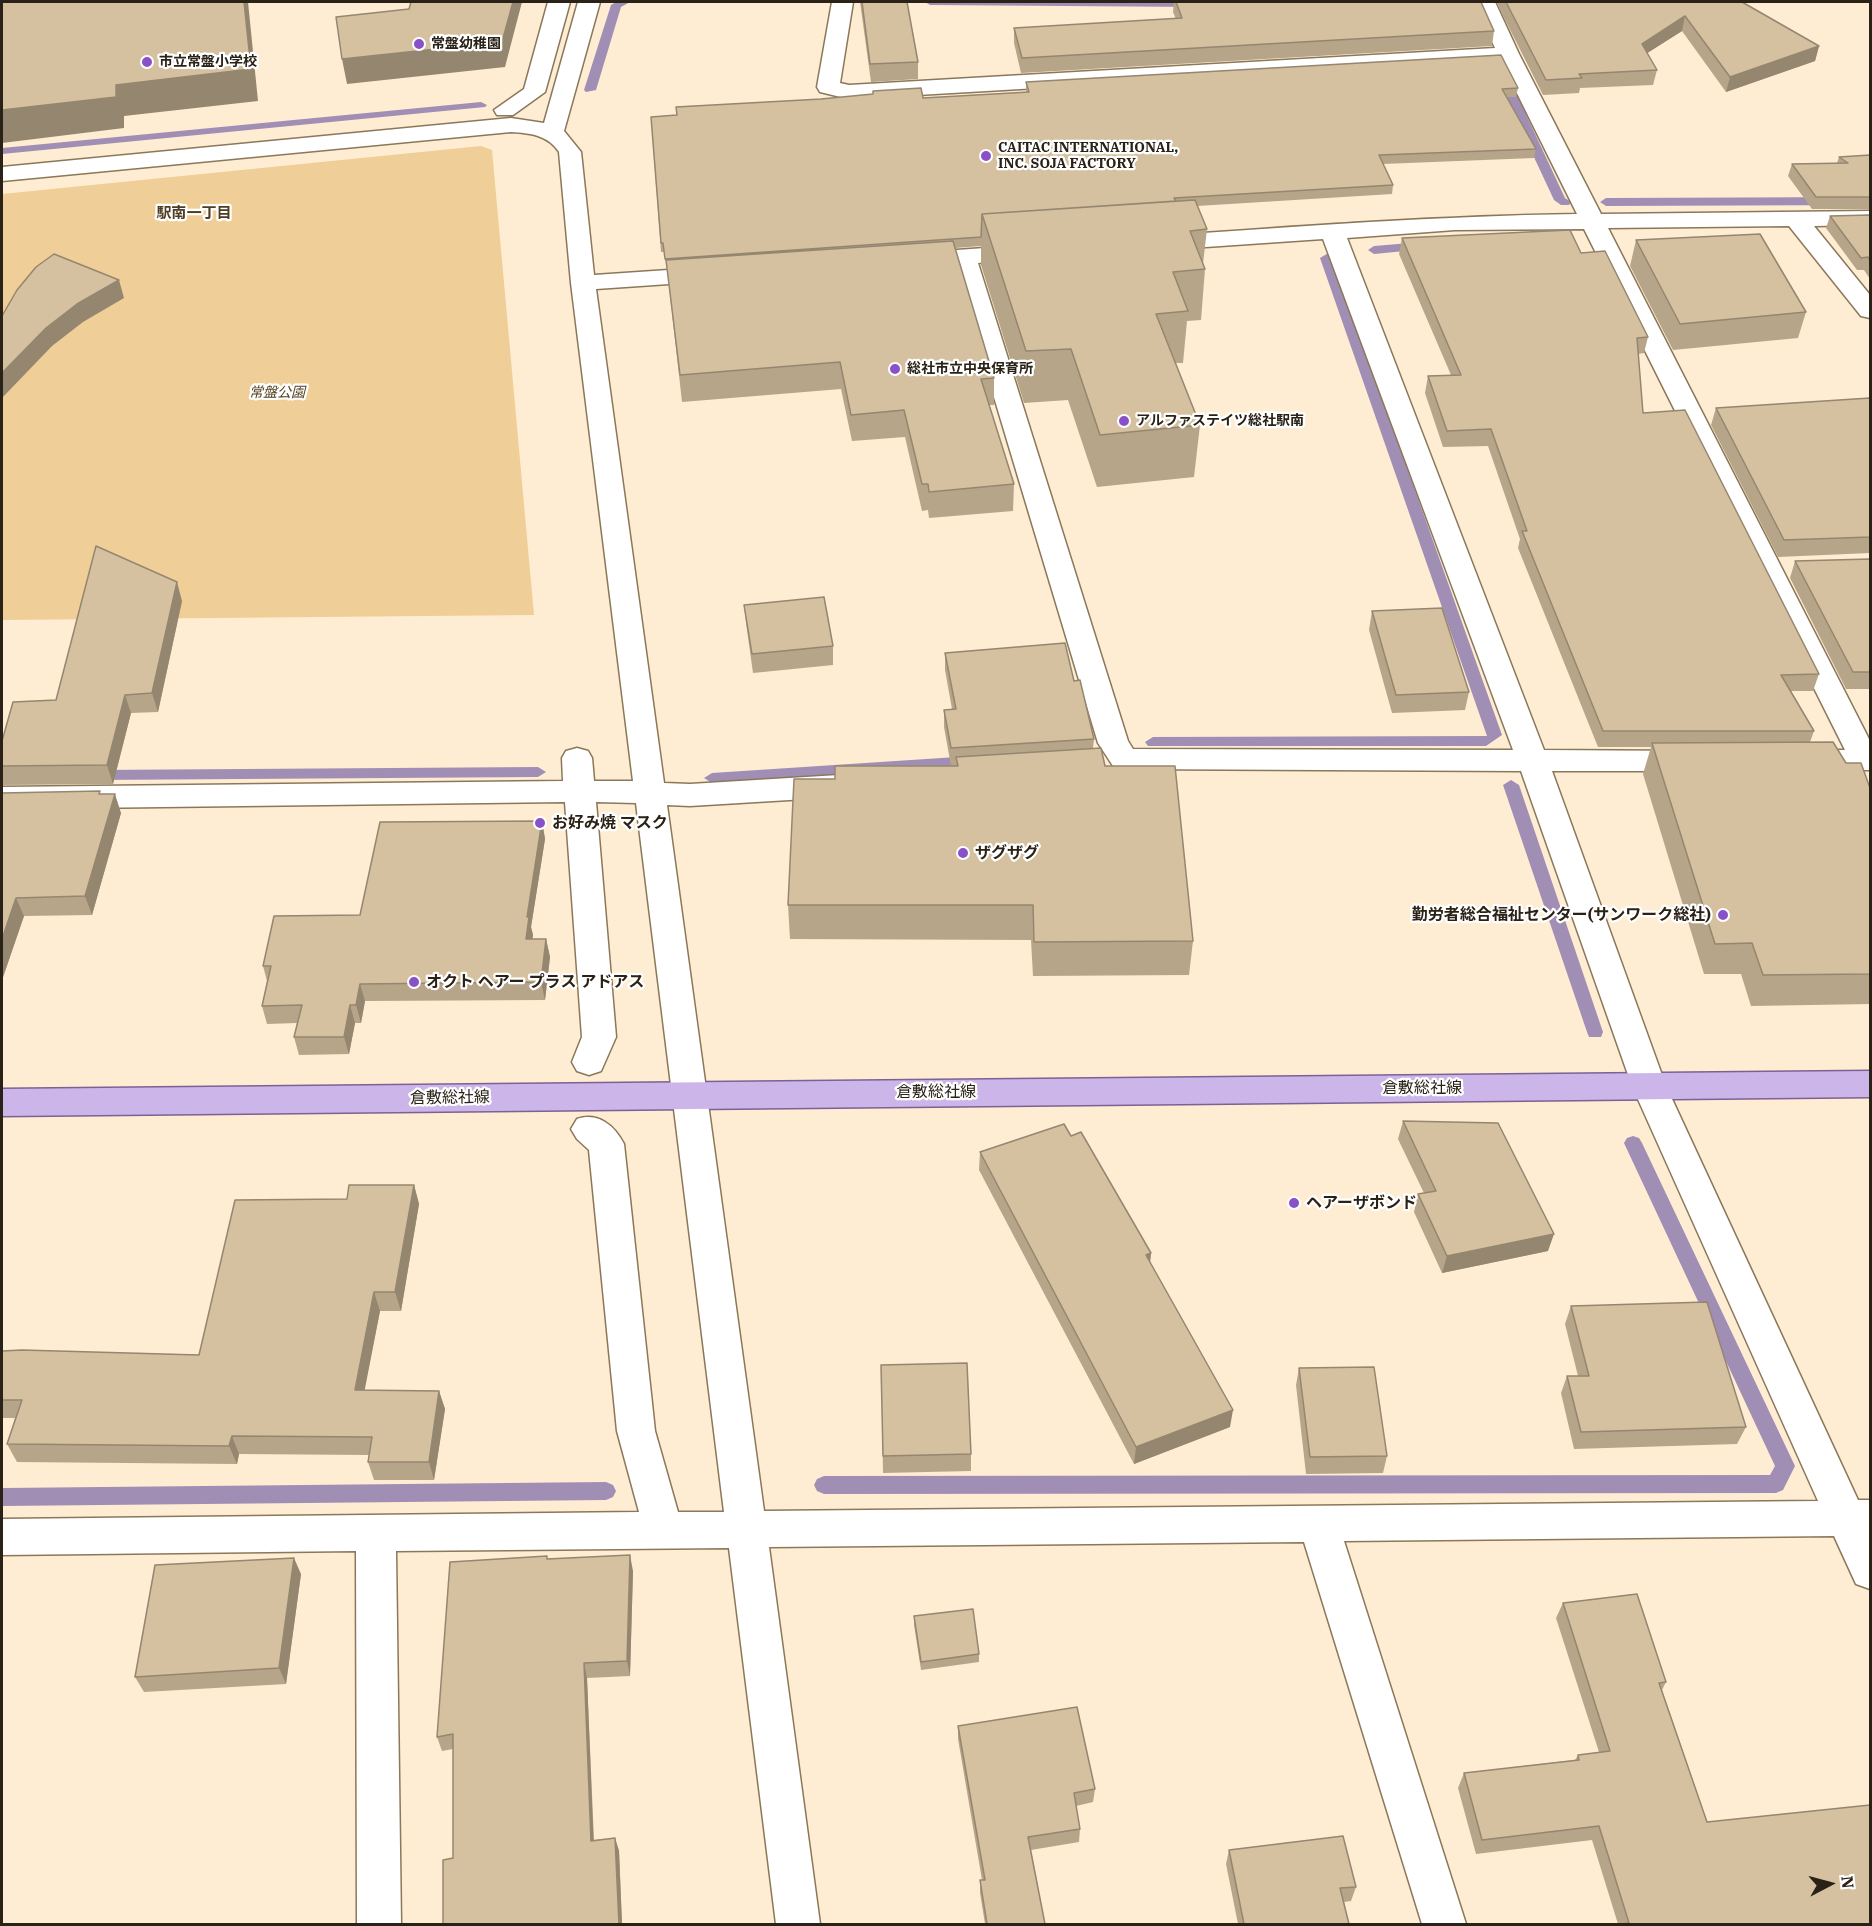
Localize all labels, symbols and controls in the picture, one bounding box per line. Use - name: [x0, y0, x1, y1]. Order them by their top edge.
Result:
- place label: 常盤幼稚園: [431, 36, 501, 52]
- marker: 常盤幼稚園: [412, 37, 426, 51]
- place label: 市立常盤小学校: [159, 54, 257, 70]
- marker: 市立常盤小学校: [140, 55, 154, 69]
- place label: CAITAC INTERNATIONAL, INC. SOJA FACTORY: [998, 140, 1178, 172]
- marker: CAITAC INTERNATIONAL, INC. SOJA FACTORY: [979, 149, 993, 163]
- district label: 駅南一丁目: [157, 205, 231, 223]
- place label: 総社市立中央保育所: [907, 361, 1033, 377]
- marker: 総社市立中央保育所: [888, 362, 902, 376]
- park label: 常盤公園: [249, 385, 305, 401]
- place label: アルファステイツ総社駅南: [1136, 413, 1304, 429]
- marker: アルファステイツ総社駅南: [1117, 414, 1131, 428]
- place label: お好み焼 マスク: [552, 813, 668, 833]
- marker: お好み焼 マスク: [533, 816, 547, 830]
- place label: ザグザグ: [975, 843, 1039, 863]
- marker: ザグザグ: [956, 846, 970, 860]
- place label: 勤労者総合福祉センター(サンワーク総社): [1412, 905, 1711, 925]
- marker: 勤労者総合福祉センター(サンワーク総社): [1716, 908, 1730, 922]
- place label: オクト ヘアー プラス アドアス: [426, 972, 644, 992]
- marker: オクト ヘアー プラス アドアス: [407, 975, 421, 989]
- street label: 倉敷総社線: [1382, 1078, 1462, 1098]
- street label: 倉敷総社線: [896, 1082, 976, 1102]
- street label: 倉敷総社線: [410, 1088, 490, 1108]
- place label: ヘアーザボンド: [1306, 1193, 1417, 1213]
- marker: ヘアーザボンド: [1287, 1196, 1301, 1210]
- north arrow: [1800, 1854, 1860, 1914]
- text: N: [1837, 1875, 1859, 1889]

